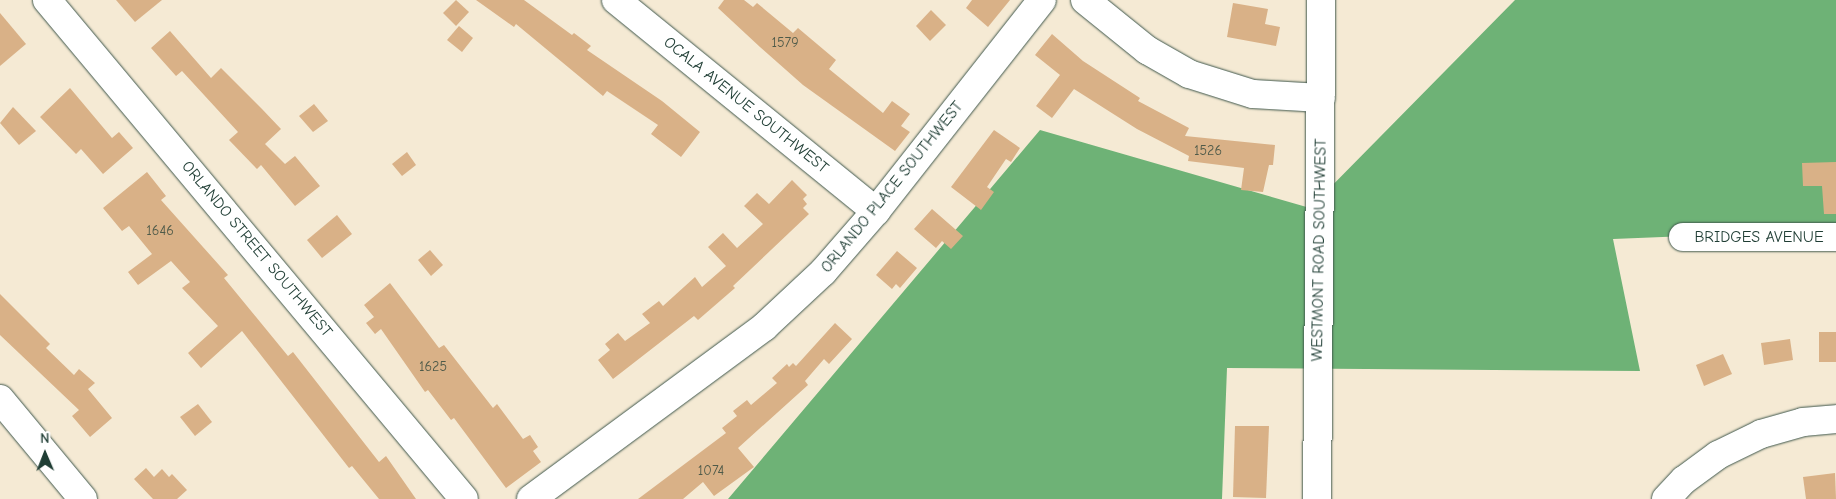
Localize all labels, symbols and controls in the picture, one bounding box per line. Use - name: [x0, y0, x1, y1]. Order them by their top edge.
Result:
- street label: OCALA AVENUE SOUTHWEST: [660, 33, 832, 177]
- house number: 1579: [771, 35, 799, 51]
- street label: ORLANDO PLACE SOUTHWEST: [817, 97, 967, 277]
- street label: WESTMONT ROAD SOUTHWEST: [1307, 138, 1331, 362]
- house number: 1526: [1194, 143, 1222, 159]
- street label: ORLANDO STREET SOUTHWEST: [178, 157, 336, 341]
- house number: 1646: [146, 223, 174, 239]
- street label: BRIDGES AVENUE: [1694, 227, 1824, 247]
- house number: 1625: [419, 359, 447, 375]
- north arrow: [20, 429, 70, 479]
- text: N: [40, 430, 49, 447]
- house number: 1074: [698, 463, 724, 479]

